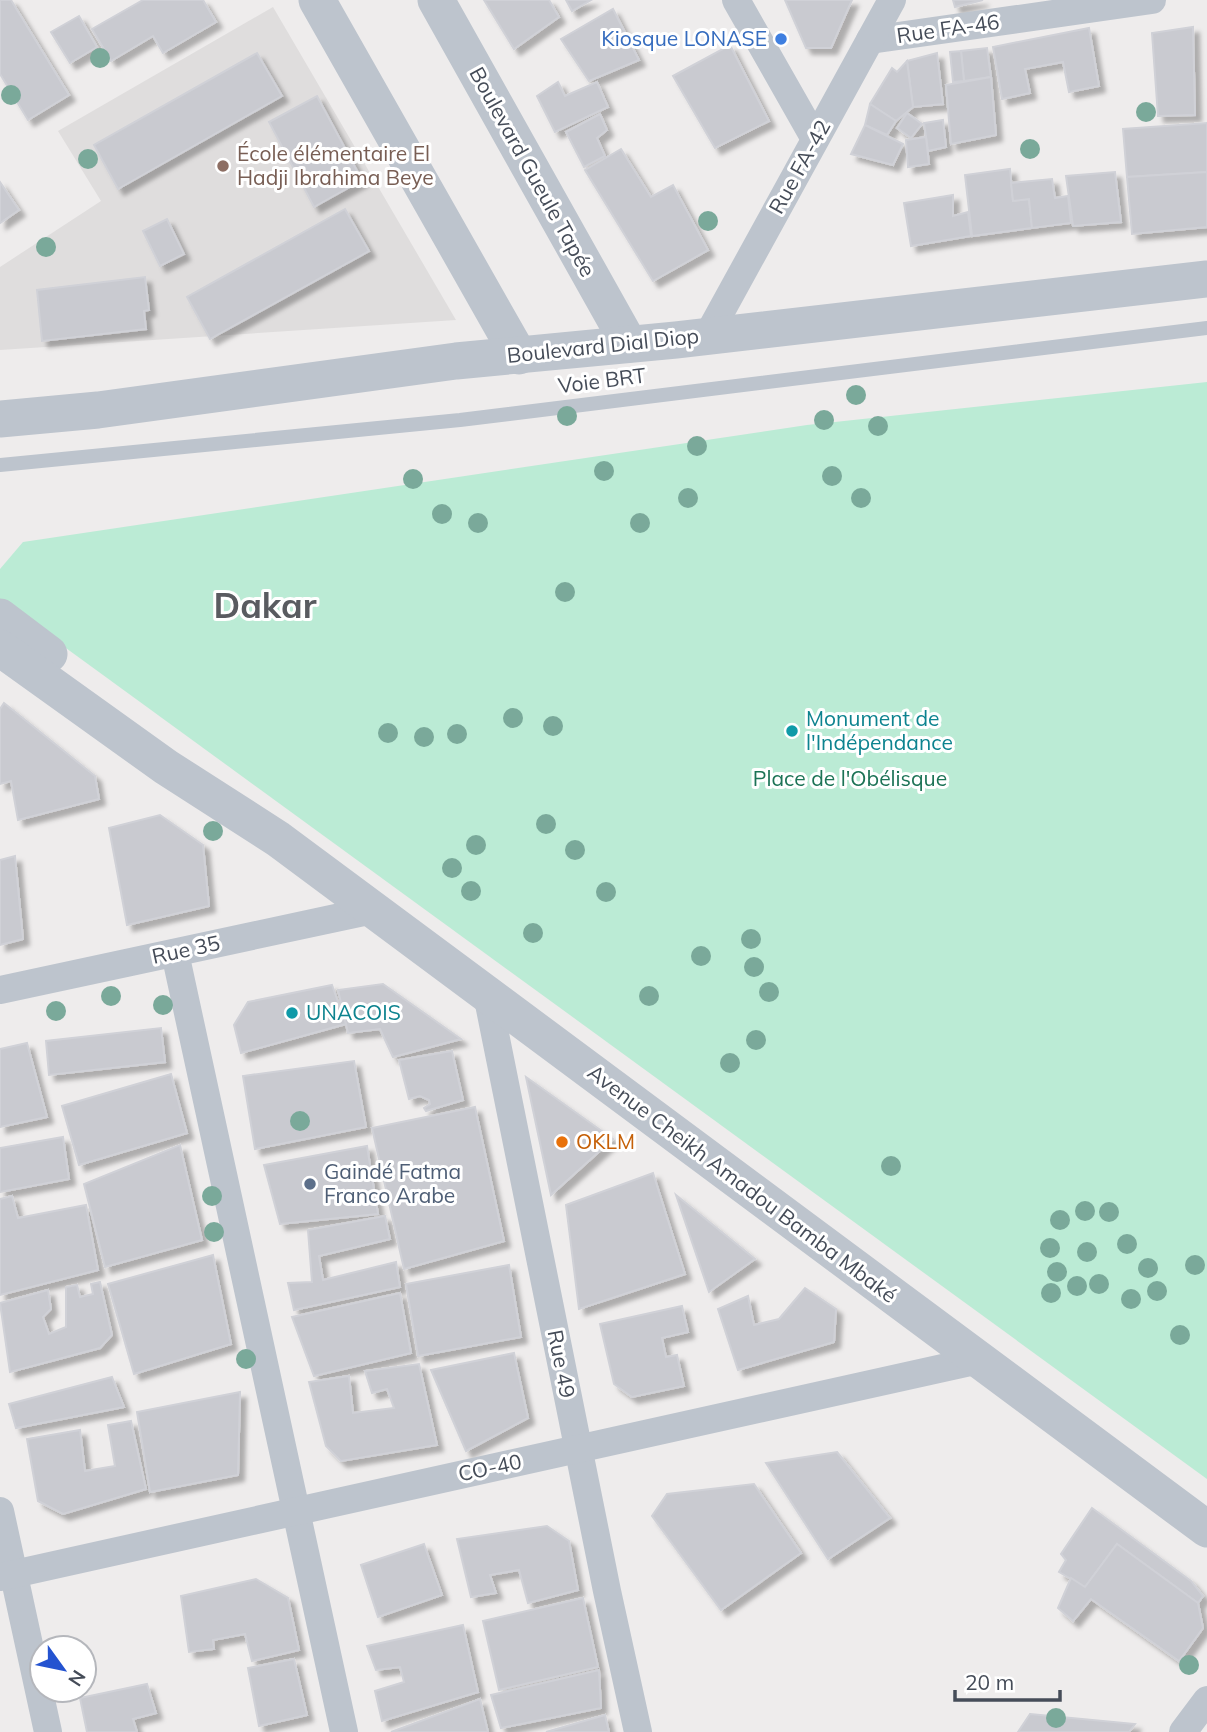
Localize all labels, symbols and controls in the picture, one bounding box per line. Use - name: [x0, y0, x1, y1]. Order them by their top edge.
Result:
- street label: Rue FA-46: [895, 8, 1001, 48]
- place label: Kiosque LONASE: [601, 25, 767, 51]
- marker: Kiosque LONASE: [773, 31, 789, 47]
- street label: Boulevard Gueule Tapée: [464, 62, 601, 281]
- street label: Rue FA-42: [763, 115, 836, 218]
- place label: École élémentaire El Hadji Ibrahima Beye: [237, 140, 434, 190]
- marker: École élémentaire El Hadji Ibrahima Beye: [215, 158, 231, 174]
- street label: Boulevard Dial Diop: [506, 322, 700, 368]
- street label: Voie BRT: [556, 362, 648, 398]
- district label: Dakar: [214, 583, 317, 627]
- place label: Monument de l'Indépendance: [806, 705, 953, 755]
- marker: Monument de l'Indépendance: [784, 723, 800, 739]
- park label: Place de l'Obélisque: [753, 765, 947, 791]
- street label: Rue 35: [149, 929, 222, 969]
- place label: UNACOIS: [306, 999, 401, 1025]
- marker: UNACOIS: [284, 1005, 300, 1021]
- street label: Avenue Cheikh Amadou Bamba Mbaké: [583, 1058, 902, 1308]
- place label: OKLM: [576, 1128, 635, 1154]
- marker: OKLM: [554, 1134, 570, 1150]
- place label: Gaindé Fatma Franco Arabe: [324, 1158, 461, 1208]
- marker: Gaindé Fatma Franco Arabe: [302, 1176, 318, 1192]
- street label: Rue 49: [543, 1328, 581, 1400]
- street label: CO-40: [456, 1448, 524, 1486]
- north arrow: [28, 1634, 98, 1704]
- scale bar: [955, 1658, 1060, 1702]
- text: N: [63, 1666, 91, 1691]
- text: 20 m: [965, 1669, 1014, 1695]

